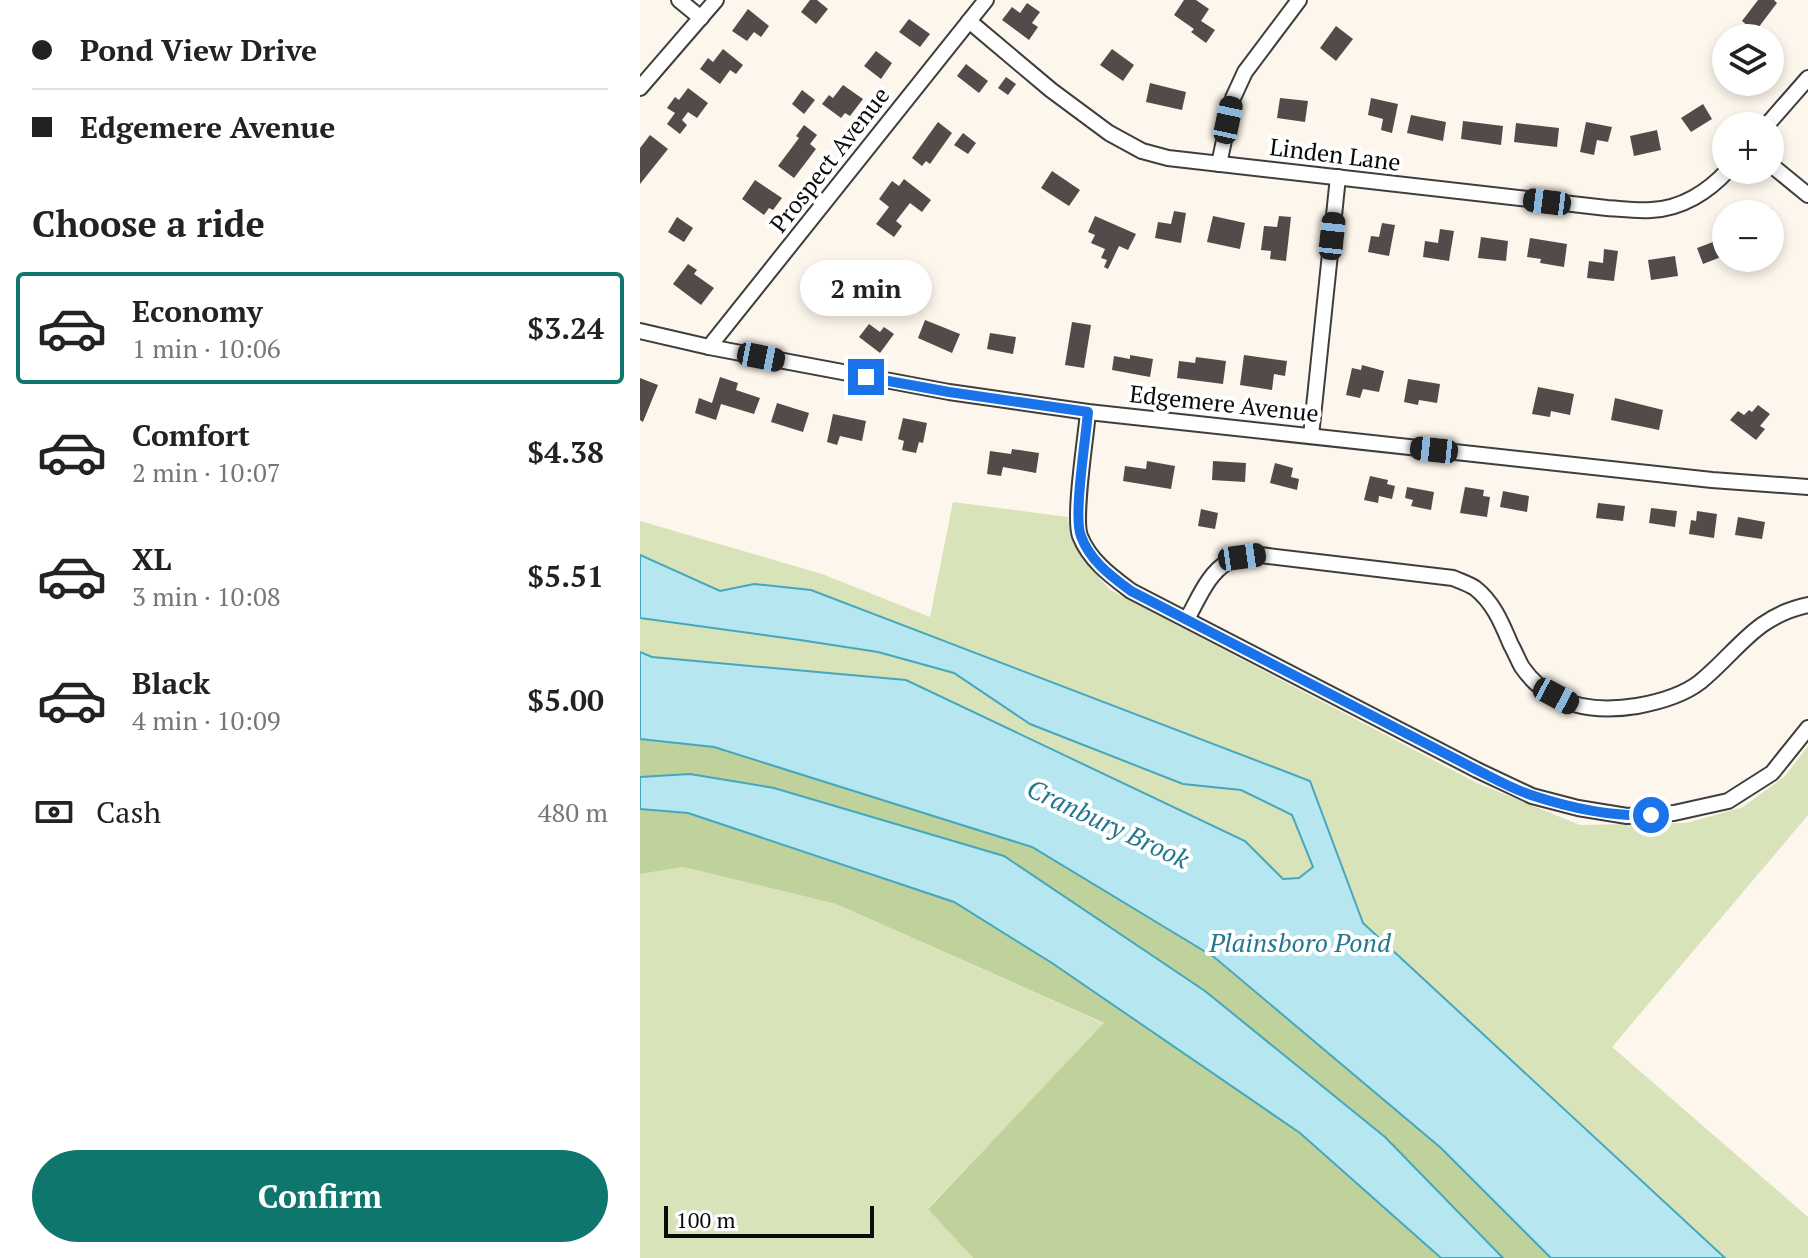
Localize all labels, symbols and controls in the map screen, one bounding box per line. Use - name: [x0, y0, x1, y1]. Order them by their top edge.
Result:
- map controls: [1712, 24, 1784, 272]
- button: layers: [1712, 24, 1784, 96]
- text: Pond View Drive: [80, 30, 317, 70]
- street label: Prospect Avenue: [762, 80, 896, 239]
- car: [1211, 94, 1245, 146]
- text: Edgemere Avenue: [80, 107, 335, 147]
- button: +: [1712, 112, 1784, 184]
- street label: Linden Lane: [1268, 130, 1402, 178]
- car: [1522, 187, 1572, 217]
- text: Choose a ride: [32, 200, 265, 247]
- button: −: [1712, 200, 1784, 272]
- car: [1318, 211, 1346, 261]
- callout: 2 min: [800, 261, 932, 317]
- text: 2 min: [830, 271, 902, 305]
- text: Economy: [132, 291, 263, 331]
- icon: car: [36, 292, 108, 364]
- text: $3.24: [527, 308, 604, 348]
- text: 1 min · 10:06: [132, 331, 281, 365]
- car: [735, 341, 787, 373]
- route end: [848, 359, 884, 395]
- street label: Edgemere Avenue: [1128, 377, 1320, 429]
- text: Comfort: [132, 415, 250, 455]
- icon: car: [36, 416, 108, 488]
- text: $4.38: [527, 432, 604, 472]
- car: [1409, 436, 1459, 464]
- text: 2 min · 10:07: [132, 455, 281, 489]
- text: XL: [132, 539, 171, 579]
- icon: car: [36, 540, 108, 612]
- car: [1217, 542, 1267, 572]
- text: $5.51: [527, 556, 604, 596]
- text: 3 min · 10:08: [132, 579, 281, 613]
- text: Black: [132, 663, 210, 703]
- icon: car: [36, 664, 108, 736]
- car: [1529, 674, 1583, 718]
- text: $5.00: [527, 680, 604, 720]
- text: 4 min · 10:09: [132, 703, 281, 737]
- water label: Cranbury Brook: [1022, 771, 1196, 876]
- icon: cash: [32, 790, 76, 834]
- text: Cash: [96, 792, 161, 832]
- text: 480 m: [538, 795, 608, 829]
- route start: [1633, 797, 1669, 833]
- water label: Plainsboro Pond: [1208, 925, 1392, 959]
- button: Confirm: [32, 1150, 608, 1242]
- scale bar: [664, 1202, 874, 1238]
- text: 100 m: [676, 1205, 736, 1234]

